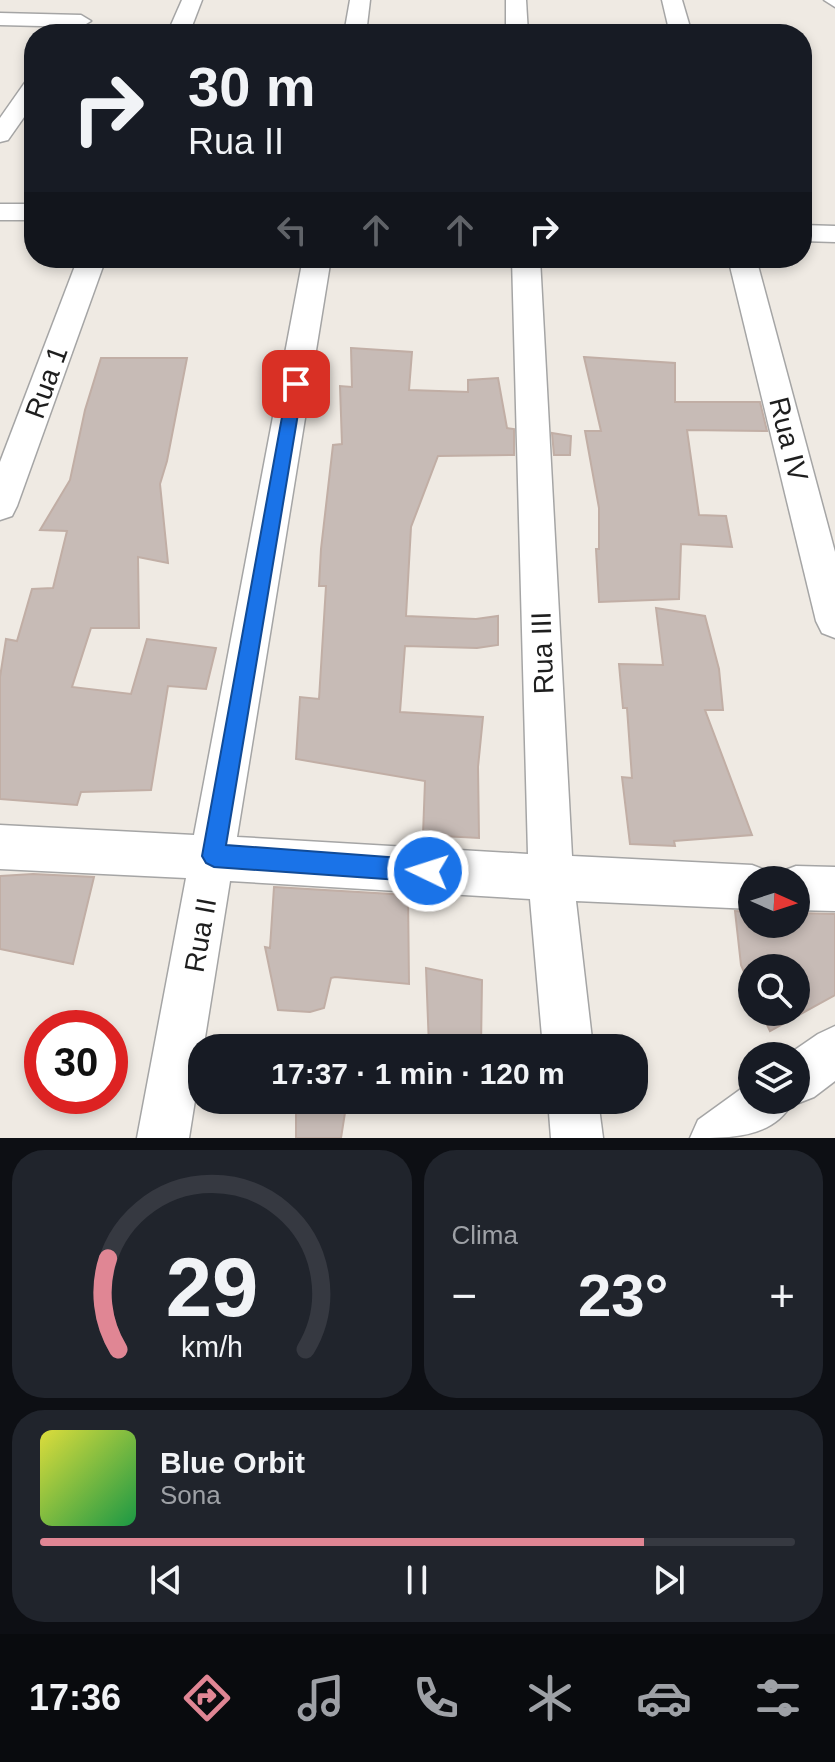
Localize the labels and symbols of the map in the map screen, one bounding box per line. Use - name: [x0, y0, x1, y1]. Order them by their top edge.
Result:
- street label: Rua 1: [19, 342, 74, 423]
- pin: [262, 350, 330, 418]
- street label: Rua IV: [763, 394, 814, 485]
- street label: Rua III: [526, 611, 559, 695]
- position arrow: [386, 829, 470, 913]
- north arrow: [738, 866, 810, 938]
- street label: Rua II: [179, 896, 222, 975]
- speed limit sign: 30: [24, 1010, 128, 1114]

